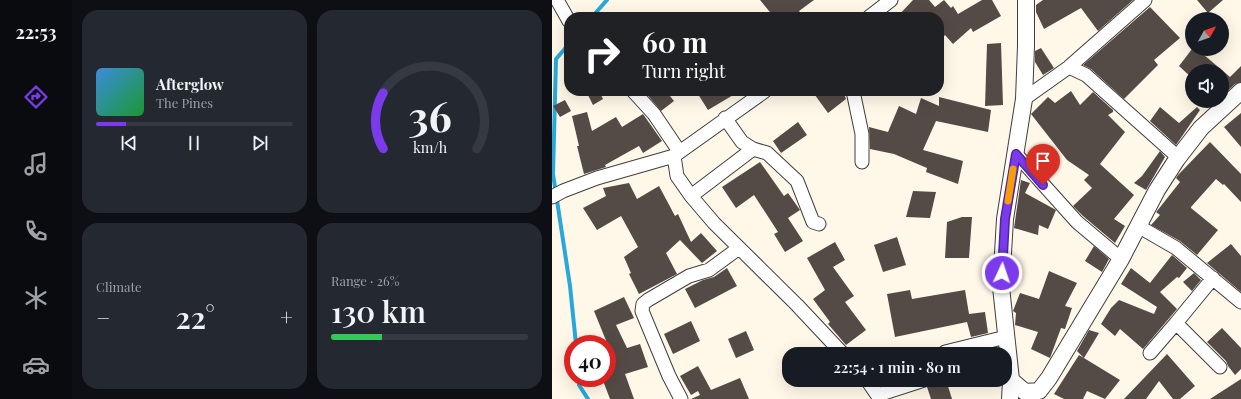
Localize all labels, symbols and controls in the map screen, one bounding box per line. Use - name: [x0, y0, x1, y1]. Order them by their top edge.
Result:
- north arrow: [1185, 12, 1229, 56]
- map controls: [1185, 12, 1229, 108]
- text: 22:53: [15, 20, 57, 44]
- text: 60 m: [642, 23, 708, 60]
- icon: right: [576, 28, 628, 80]
- text: Turn right: [642, 59, 725, 83]
- button: sound: [1185, 64, 1229, 108]
- text: Afterglow: [156, 74, 224, 94]
- icon: directions: [22, 83, 50, 111]
- text: 36: [408, 87, 451, 142]
- text: The Pines: [156, 94, 213, 111]
- icon: previous: [118, 132, 140, 154]
- icon: pause: [183, 132, 205, 154]
- icon: next: [249, 132, 271, 154]
- text: km/h: [412, 138, 447, 157]
- pin: [1026, 144, 1060, 185]
- icon: music: [22, 150, 50, 178]
- icon: arrive: [1032, 150, 1054, 172]
- icon: phone: [22, 217, 50, 245]
- position arrow: [981, 252, 1023, 294]
- text: Range · 26%: [331, 272, 399, 289]
- text: Climate: [96, 278, 142, 295]
- icon: climate: [22, 284, 50, 312]
- text: 130 km: [331, 291, 426, 331]
- text: 22°: [175, 297, 215, 337]
- text: −: [96, 302, 110, 332]
- text: +: [280, 302, 293, 332]
- speed limit sign: 40: [564, 335, 616, 387]
- icon: car: [22, 351, 50, 379]
- text: 22:54 · 1 min · 80 m: [833, 357, 961, 377]

